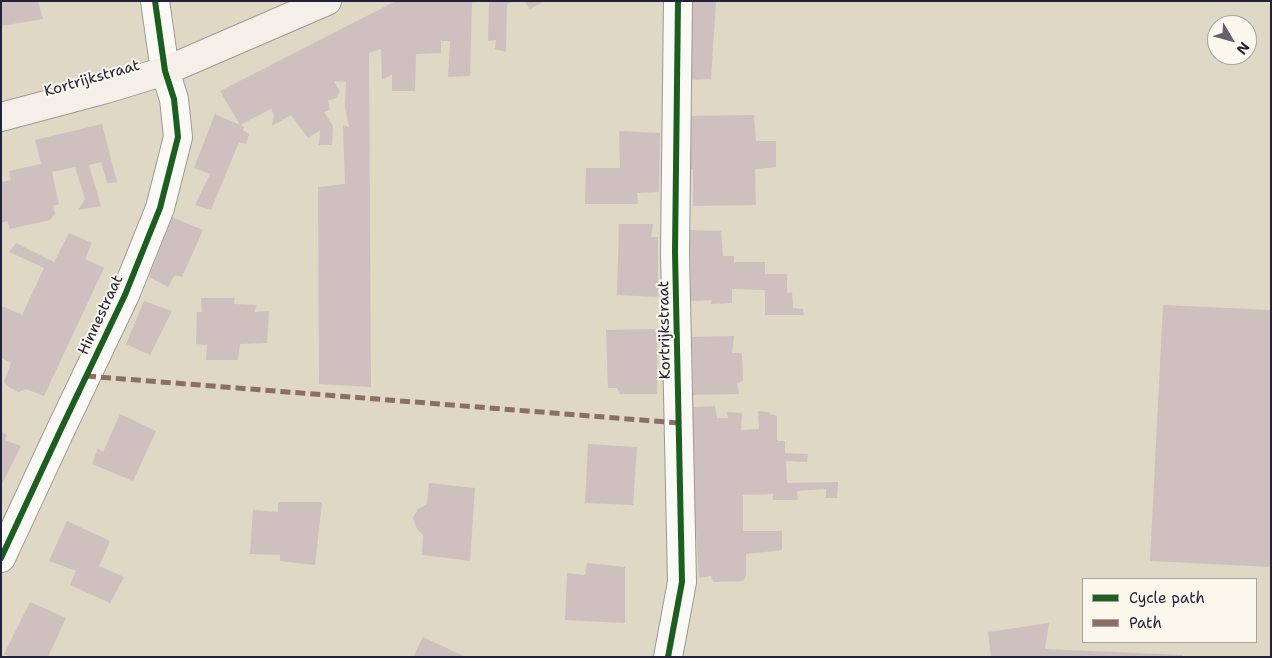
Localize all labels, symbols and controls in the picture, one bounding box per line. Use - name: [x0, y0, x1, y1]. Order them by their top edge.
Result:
- north arrow: [1207, 15, 1257, 65]
- text: N: [1233, 39, 1254, 58]
- street label: Kortrijkstraat: [42, 57, 142, 101]
- street label: Hinnestraat: [75, 272, 127, 358]
- street label: Kortrijkstraat: [655, 281, 675, 379]
- legend: [1082, 578, 1257, 643]
- text: Cycle path: [1129, 588, 1205, 608]
- text: Path: [1129, 613, 1162, 633]

